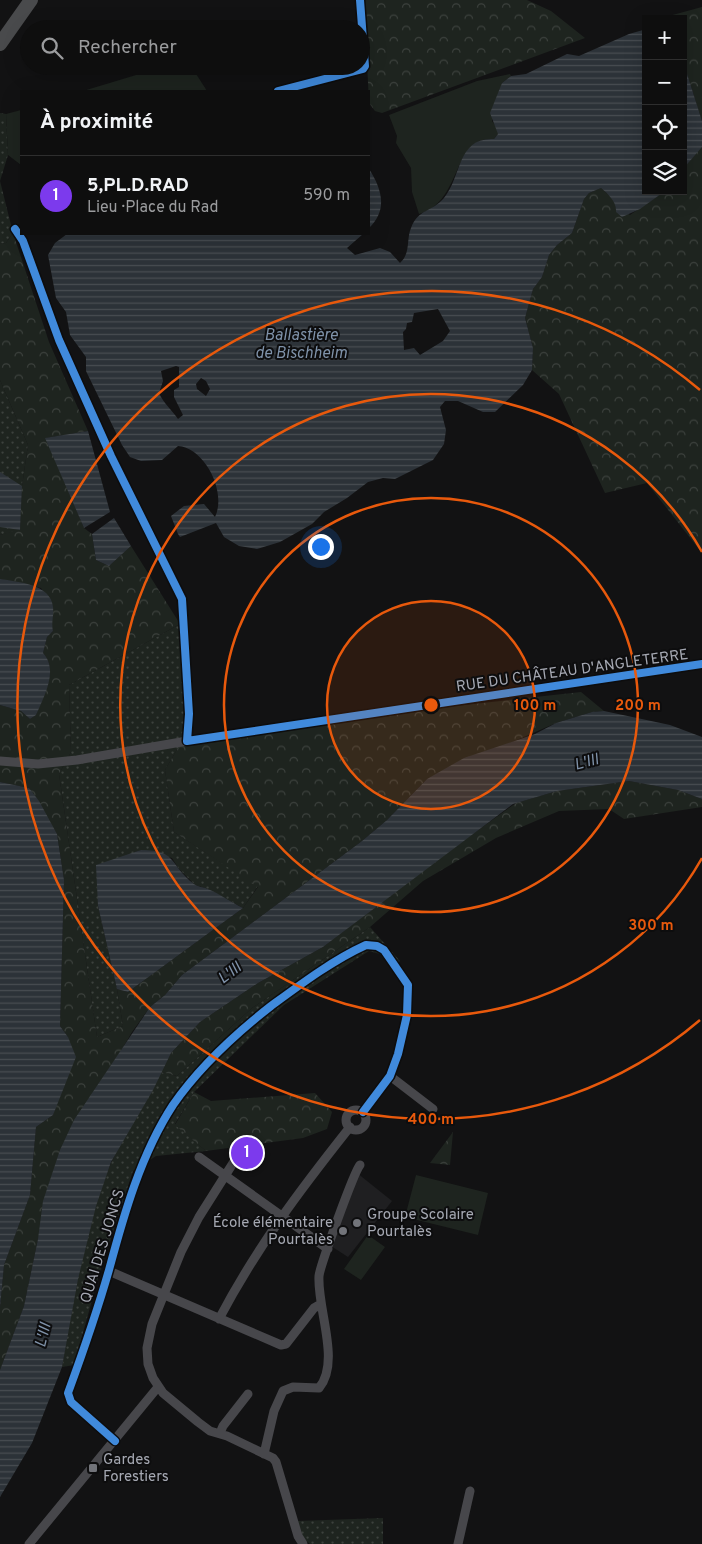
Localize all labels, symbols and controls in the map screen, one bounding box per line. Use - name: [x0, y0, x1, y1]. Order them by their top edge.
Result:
- map controls: [642, 15, 687, 195]
- button: +: [642, 15, 687, 60]
- search box: [20, 20, 370, 75]
- icon: search: [38, 34, 66, 62]
- text: Rechercher: [78, 36, 177, 60]
- button: −: [642, 60, 687, 105]
- button: locate: [642, 105, 687, 150]
- text: À proximité: [40, 109, 153, 136]
- button: layers: [642, 150, 687, 195]
- text: 5,PL.D.RAD: [87, 174, 189, 198]
- text: 1: [53, 186, 59, 206]
- text: 590 m: [303, 186, 350, 206]
- text: Lieu · Place du Rad: [87, 198, 218, 218]
- water label: Ballastière de Bischheim: [255, 326, 347, 364]
- your location: [308, 534, 334, 560]
- street label: RUE DU CHÂTEAU D'ANGLETERRE: [455, 645, 690, 697]
- centre of rings: [422, 696, 440, 714]
- text: 100 m: [514, 697, 556, 716]
- text: 200 m: [615, 697, 661, 716]
- water label: L'Ill: [572, 750, 602, 776]
- text: 300 m: [628, 917, 674, 936]
- water label: L'Ill: [214, 958, 247, 989]
- text: 400 m: [408, 1111, 454, 1130]
- pin: 1: [231, 1134, 263, 1172]
- street label: QUAI DES JONCS: [77, 1187, 130, 1306]
- place label: Groupe Scolaire Pourtalès: [367, 1206, 474, 1242]
- place label: École élémentaire Pourtalès: [213, 1213, 333, 1250]
- marker: Groupe Scolaire Pourtalès: [351, 1217, 363, 1229]
- marker: École élémentaire Pourtalès: [337, 1225, 349, 1237]
- water label: L'Ill: [31, 1320, 57, 1350]
- place label: Gardes Forestiers: [103, 1451, 169, 1487]
- marker: Gardes Forestiers: [87, 1462, 99, 1474]

